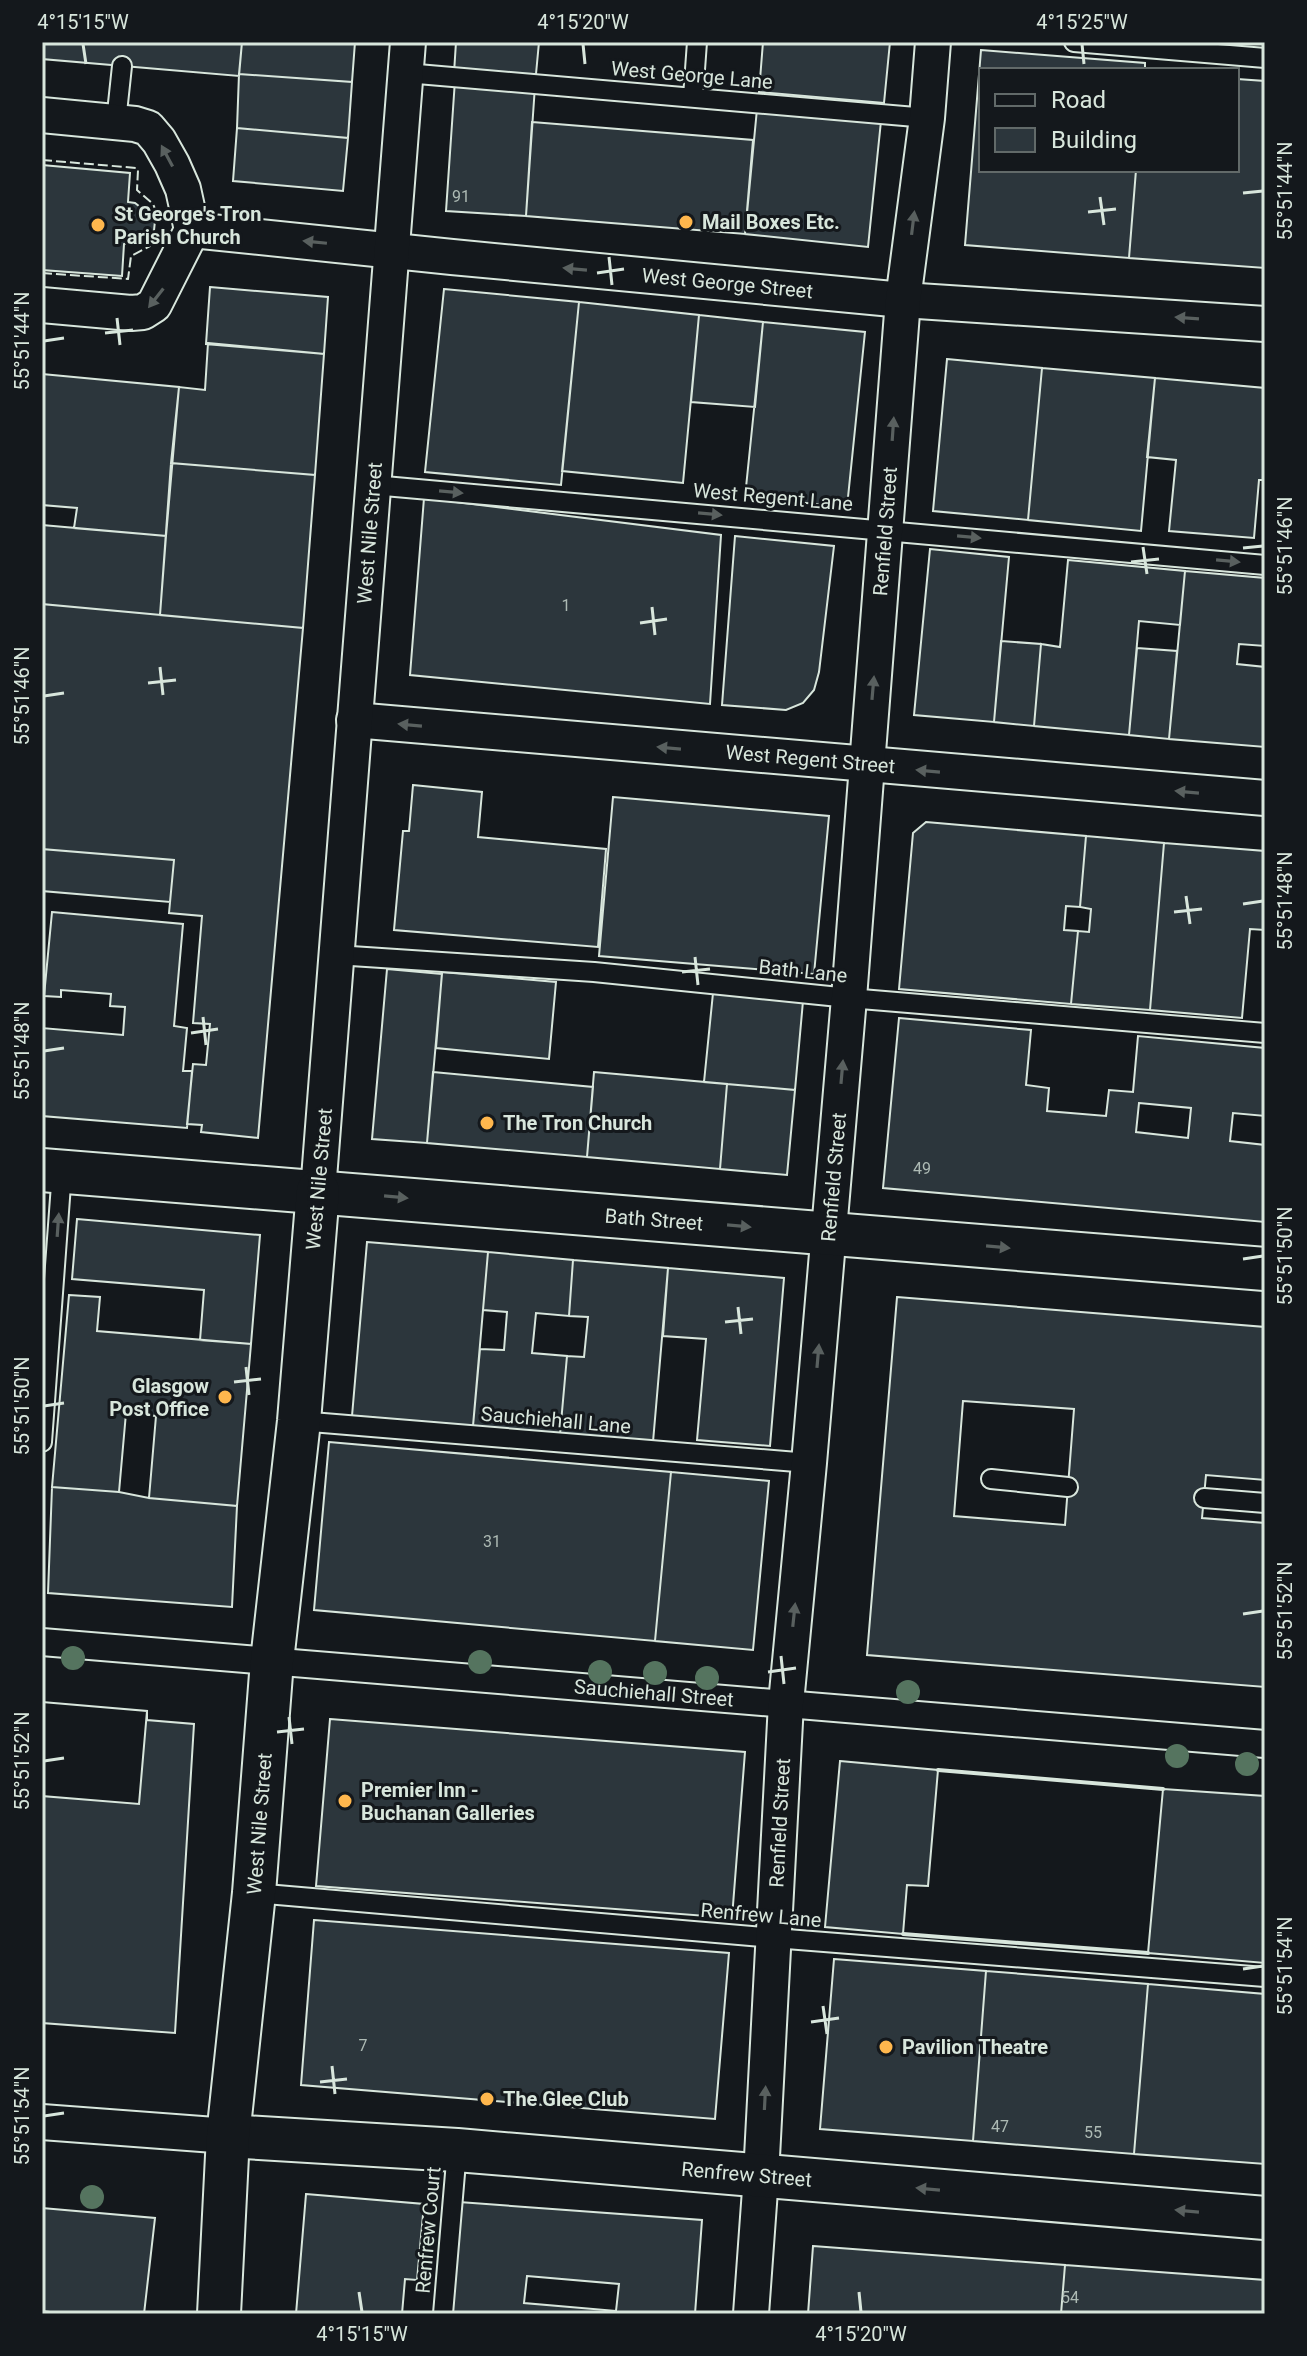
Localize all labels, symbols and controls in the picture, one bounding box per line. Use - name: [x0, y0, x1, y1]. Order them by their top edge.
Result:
- text: 4°15'15"W: [37, 10, 129, 34]
- text: 4°15'20"W: [537, 10, 629, 34]
- text: 4°15'25"W: [1036, 10, 1128, 34]
- street label: West George Lane: [610, 56, 774, 94]
- legend: [979, 68, 1239, 172]
- text: Road: [1051, 86, 1106, 114]
- text: Building: [1051, 126, 1137, 154]
- text: 55°51'44"N: [1273, 141, 1297, 241]
- one-way arrow: [160, 145, 174, 168]
- house number: 91: [452, 187, 470, 206]
- place label: St George's Tron Parish Church: [114, 202, 261, 249]
- place label: Mail Boxes Etc.: [702, 210, 840, 234]
- one-way arrow: [907, 210, 920, 235]
- marker: Mail Boxes Etc.: [677, 213, 695, 231]
- marker: St George's Tron Parish Church: [89, 216, 107, 234]
- one-way arrow: [303, 235, 328, 248]
- one-way arrow: [562, 262, 587, 275]
- street label: West George Street: [641, 263, 814, 303]
- one-way arrow: [147, 288, 164, 309]
- text: 55°51'44"N: [10, 291, 34, 391]
- one-way arrow: [1174, 311, 1199, 324]
- one-way arrow: [887, 416, 900, 441]
- street label: West Nile Street: [352, 461, 387, 605]
- street label: Renfield Street: [868, 466, 902, 597]
- street label: West Regent Lane: [692, 478, 854, 516]
- one-way arrow: [439, 485, 464, 498]
- text: 55°51'46"N: [1273, 496, 1297, 596]
- one-way arrow: [698, 508, 723, 521]
- one-way arrow: [957, 531, 982, 544]
- one-way arrow: [1216, 555, 1241, 568]
- house number: 1: [562, 596, 571, 615]
- text: 55°51'46"N: [10, 646, 34, 746]
- one-way arrow: [867, 675, 880, 700]
- one-way arrow: [397, 718, 422, 731]
- street label: West Regent Street: [725, 740, 896, 778]
- one-way arrow: [656, 741, 681, 754]
- one-way arrow: [915, 764, 940, 777]
- one-way arrow: [1174, 785, 1199, 798]
- text: 55°51'48"N: [1273, 851, 1297, 951]
- street label: Bath Lane: [757, 954, 849, 988]
- text: 55°51'48"N: [10, 1001, 34, 1101]
- one-way arrow: [836, 1059, 849, 1084]
- street label: West Nile Street: [301, 1107, 337, 1251]
- place label: The Tron Church: [503, 1111, 652, 1135]
- street label: Renfield Street: [816, 1112, 851, 1243]
- marker: The Tron Church: [478, 1114, 496, 1132]
- house number: 49: [913, 1159, 931, 1178]
- one-way arrow: [384, 1191, 409, 1204]
- street label: Bath Street: [604, 1204, 704, 1235]
- text: 55°51'50"N: [1273, 1206, 1297, 1306]
- one-way arrow: [52, 1212, 65, 1237]
- one-way arrow: [727, 1219, 752, 1232]
- one-way arrow: [986, 1241, 1011, 1254]
- one-way arrow: [812, 1343, 825, 1368]
- text: 55°51'50"N: [10, 1356, 34, 1456]
- place label: Glasgow Post Office: [109, 1374, 209, 1421]
- marker: Glasgow Post Office: [216, 1388, 234, 1406]
- street label: Sauchiehall Lane: [480, 1401, 632, 1439]
- house number: 31: [483, 1532, 501, 1551]
- text: 55°51'52"N: [1273, 1561, 1297, 1661]
- one-way arrow: [788, 1602, 801, 1627]
- street label: Sauchiehall Street: [573, 1674, 735, 1712]
- text: 55°51'52"N: [10, 1711, 34, 1811]
- street label: West Nile Street: [242, 1752, 277, 1896]
- street label: Renfield Street: [764, 1758, 795, 1888]
- place label: Premier Inn - Buchanan Galleries: [361, 1778, 535, 1825]
- marker: Premier Inn - Buchanan Galleries: [336, 1792, 354, 1810]
- street label: Renfrew Lane: [699, 1898, 823, 1932]
- text: 55°51'54"N: [1273, 1916, 1297, 2016]
- place label: Pavilion Theatre: [902, 2035, 1048, 2059]
- house number: 7: [359, 2036, 368, 2055]
- marker: Pavilion Theatre: [877, 2038, 895, 2056]
- text: 55°51'54"N: [10, 2066, 34, 2166]
- one-way arrow: [759, 2085, 772, 2110]
- place label: The Glee Club: [503, 2087, 629, 2111]
- marker: The Glee Club: [478, 2090, 496, 2108]
- house number: 47: [991, 2117, 1009, 2136]
- house number: 55: [1084, 2123, 1102, 2142]
- street label: Renfrew Street: [680, 2157, 813, 2192]
- street label: Renfrew Court: [410, 2166, 446, 2294]
- one-way arrow: [915, 2182, 940, 2195]
- one-way arrow: [1174, 2205, 1199, 2218]
- house number: 54: [1061, 2288, 1079, 2307]
- text: 4°15'15"W: [316, 2322, 408, 2346]
- text: 4°15'20"W: [815, 2322, 907, 2346]

